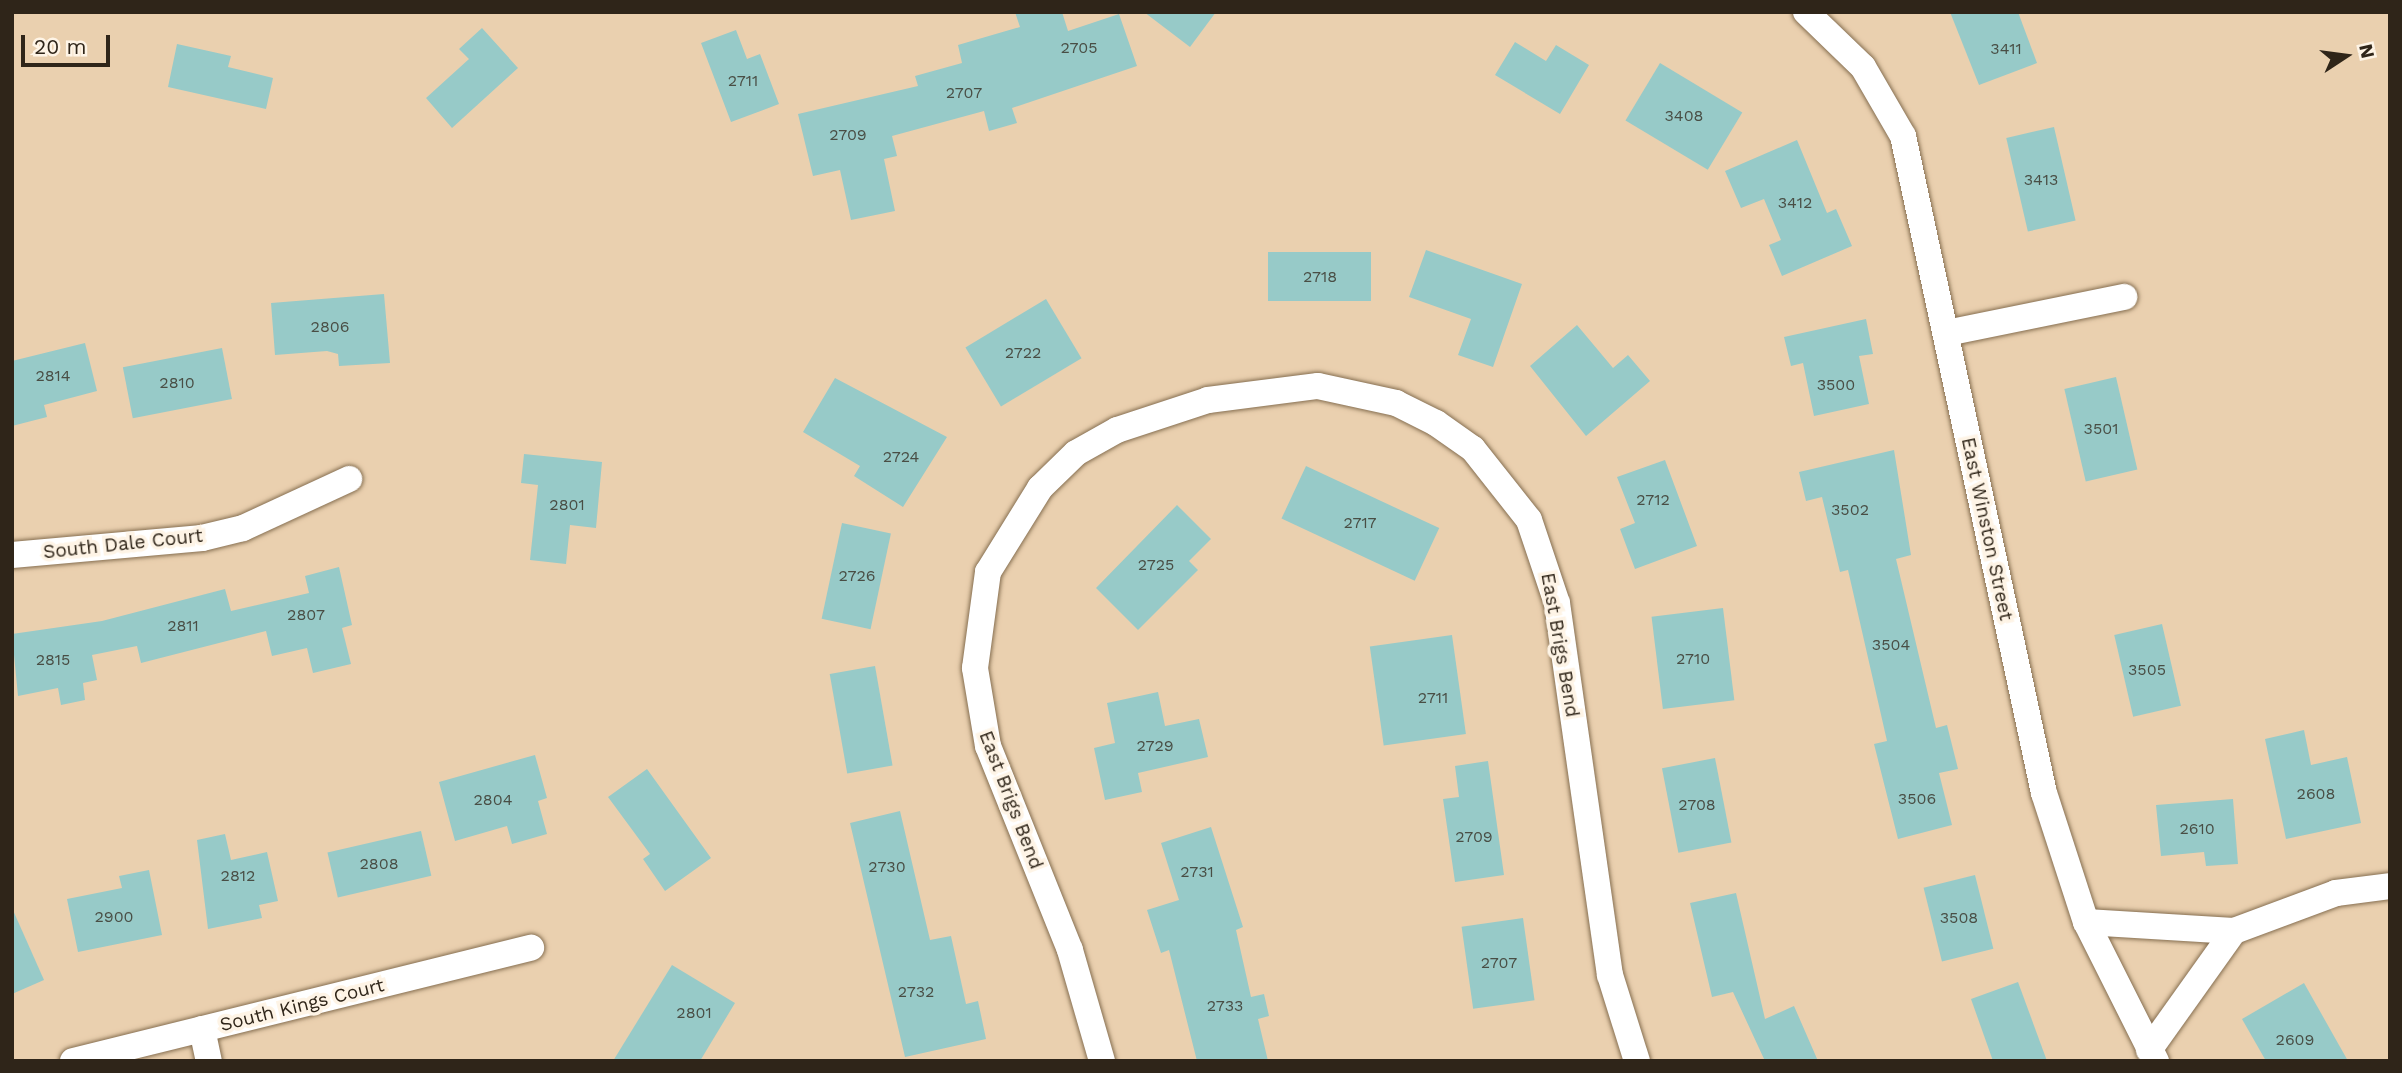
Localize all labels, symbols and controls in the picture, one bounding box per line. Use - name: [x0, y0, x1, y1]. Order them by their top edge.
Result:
- scale bar: [24, 21, 114, 65]
- north arrow: [2311, 21, 2381, 91]
- text: 20 m: [34, 34, 86, 59]
- house number: 2705: [1061, 38, 1097, 58]
- house number: 3411: [1990, 39, 2022, 59]
- text: N: [2354, 42, 2380, 61]
- house number: 2711: [728, 71, 758, 91]
- house number: 2707: [946, 83, 982, 103]
- house number: 3408: [1665, 106, 1703, 126]
- house number: 2709: [829, 125, 867, 145]
- house number: 3413: [2024, 170, 2058, 190]
- house number: 3412: [1778, 193, 1812, 213]
- house number: 2718: [1303, 267, 1337, 287]
- house number: 2806: [311, 317, 349, 337]
- house number: 2722: [1005, 343, 1041, 363]
- house number: 2814: [35, 366, 71, 386]
- house number: 2810: [159, 373, 195, 393]
- house number: 3500: [1817, 375, 1855, 395]
- house number: 3501: [2084, 419, 2118, 439]
- street label: East Winston Street: [1956, 435, 2018, 623]
- house number: 2724: [883, 447, 919, 467]
- house number: 2712: [1636, 490, 1670, 510]
- house number: 2801: [549, 495, 585, 515]
- house number: 3502: [1831, 500, 1869, 520]
- house number: 2717: [1343, 513, 1377, 533]
- street label: South Dale Court: [42, 524, 204, 564]
- house number: 2725: [1138, 555, 1174, 575]
- house number: 2726: [838, 566, 876, 586]
- street label: East Brigs Bend: [1536, 571, 1584, 719]
- house number: 2807: [287, 605, 325, 625]
- house number: 2811: [167, 616, 199, 636]
- house number: 3504: [1872, 635, 1910, 655]
- house number: 2710: [1676, 649, 1710, 669]
- house number: 2815: [36, 650, 70, 670]
- house number: 3505: [2128, 660, 2166, 680]
- house number: 2711: [1418, 688, 1448, 708]
- street label: East Brigs Bend: [974, 728, 1048, 872]
- house number: 2729: [1136, 736, 1174, 756]
- house number: 2608: [2297, 784, 2335, 804]
- house number: 3506: [1898, 789, 1936, 809]
- house number: 2804: [474, 790, 512, 810]
- house number: 2708: [1678, 795, 1716, 815]
- house number: 2610: [2179, 819, 2215, 839]
- house number: 2709: [1455, 827, 1493, 847]
- house number: 2808: [360, 854, 398, 874]
- house number: 2730: [868, 857, 906, 877]
- house number: 2731: [1180, 862, 1214, 882]
- house number: 2812: [221, 866, 255, 886]
- house number: 2900: [94, 907, 134, 927]
- house number: 3508: [1940, 908, 1978, 928]
- house number: 2707: [1481, 953, 1517, 973]
- street label: South Kings Court: [217, 974, 387, 1036]
- house number: 2732: [898, 982, 934, 1002]
- house number: 2733: [1207, 996, 1243, 1016]
- house number: 2801: [676, 1003, 712, 1023]
- house number: 2609: [2276, 1030, 2314, 1050]

